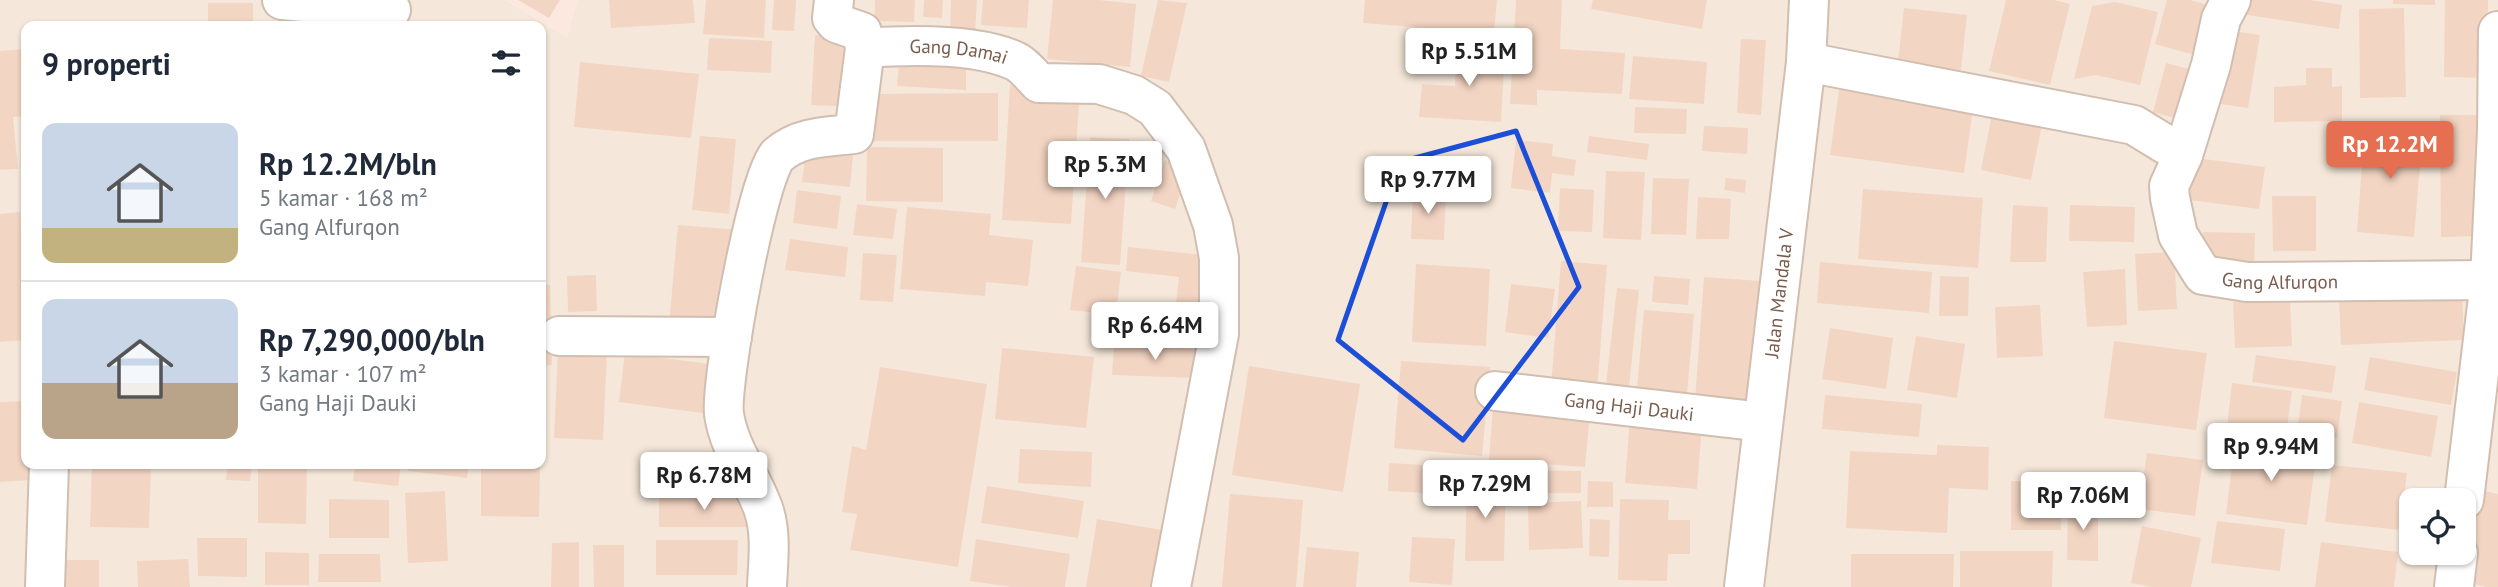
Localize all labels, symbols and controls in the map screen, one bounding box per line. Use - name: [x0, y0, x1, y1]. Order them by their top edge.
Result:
- pin: Rp 5.51M: [1397, 28, 1541, 88]
- street label: Gang Damai: [910, 34, 1011, 69]
- text: Rp 5.51M: [1421, 36, 1517, 65]
- text: 9 properti: [42, 44, 171, 83]
- icon: filters: [487, 44, 525, 82]
- pin: Rp 12.2M: [2318, 122, 2462, 181]
- text: Rp 12.2M: [2342, 129, 2438, 158]
- pin: Rp 5.3M: [1040, 142, 1170, 201]
- text: Rp 12.2M/bln: [259, 144, 437, 183]
- text: Rp 5.3M: [1064, 149, 1146, 178]
- icon: home: [98, 151, 182, 235]
- pin: Rp 9.77M: [1356, 156, 1500, 216]
- text: Rp 9.77M: [1380, 164, 1476, 193]
- text: 5 kamar · 168 m²: [259, 183, 428, 212]
- text: Gang Alfurqon: [259, 212, 400, 241]
- street label: Jalan Mandala V: [1759, 227, 1798, 360]
- street label: Gang Alfurqon: [2220, 266, 2338, 294]
- pin: Rp 6.64M: [1083, 302, 1227, 362]
- text: Rp 6.64M: [1107, 310, 1203, 339]
- text: Rp 7,290,000/bln: [259, 320, 485, 359]
- icon: home: [98, 327, 182, 411]
- text: 3 kamar · 107 m²: [259, 359, 427, 388]
- street label: Gang Haji Dauki: [1563, 387, 1695, 426]
- text: Gang Haji Dauki: [259, 388, 417, 417]
- pin: Rp 9.94M: [2199, 424, 2343, 483]
- text: Rp 9.94M: [2223, 431, 2319, 460]
- pin: Rp 6.78M: [632, 452, 776, 512]
- text: Rp 6.78M: [656, 460, 752, 489]
- pin: Rp 7.29M: [1413, 461, 1557, 520]
- text: Rp 7.29M: [1439, 468, 1531, 497]
- pin: Rp 7.06M: [2011, 472, 2155, 532]
- text: Rp 7.06M: [2037, 480, 2129, 509]
- map controls: [2399, 488, 2476, 565]
- button: locate: [2399, 488, 2476, 565]

